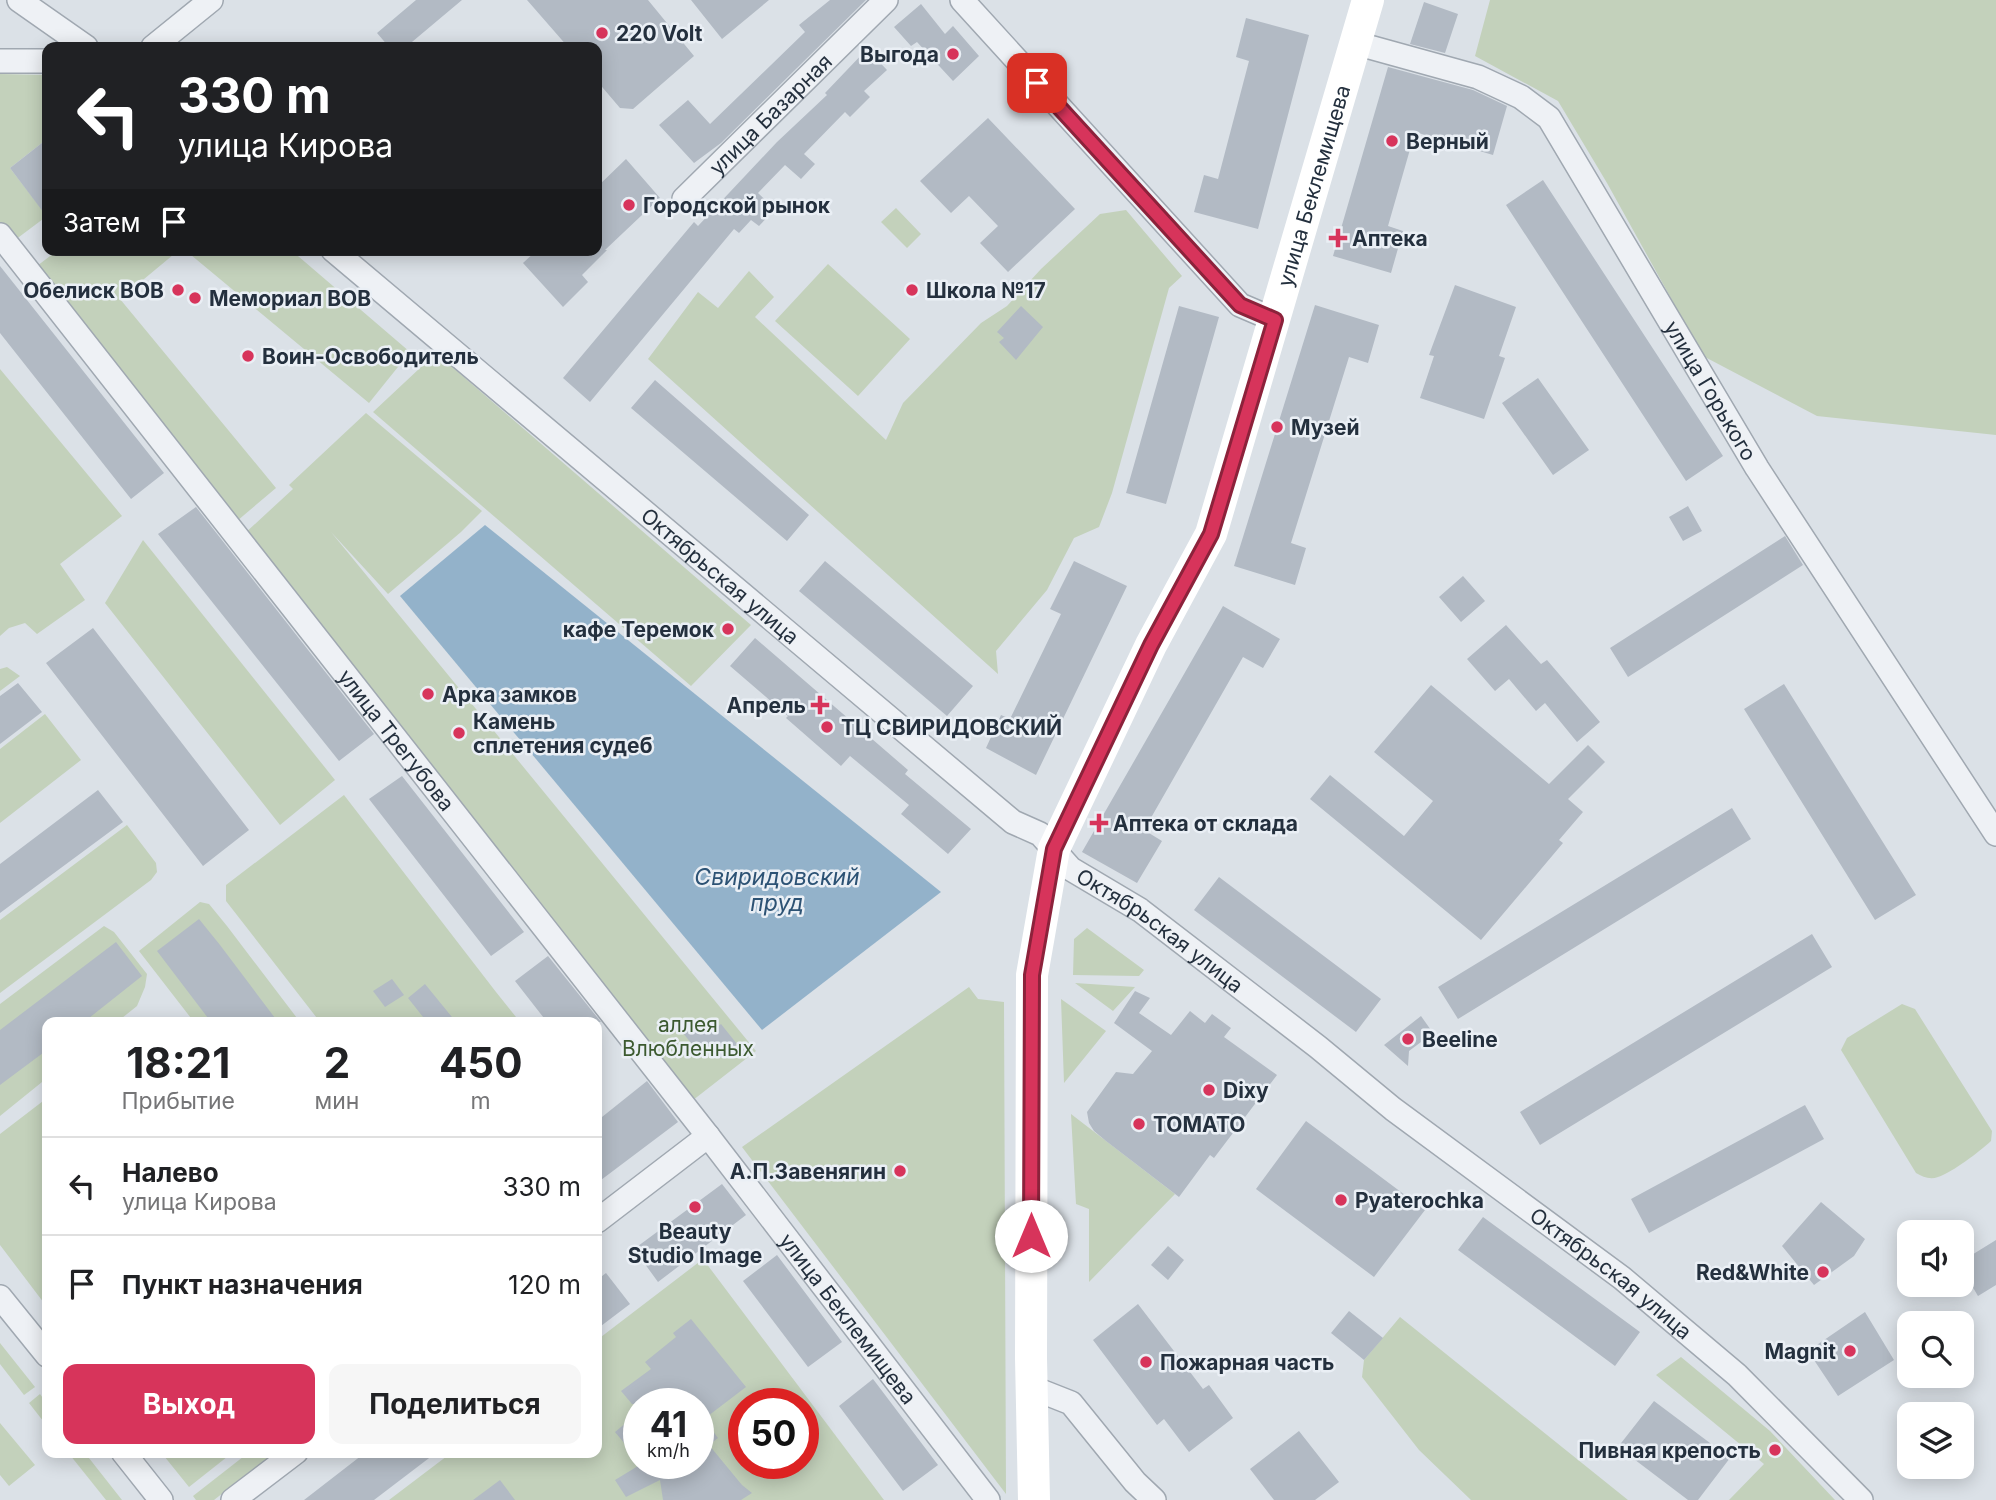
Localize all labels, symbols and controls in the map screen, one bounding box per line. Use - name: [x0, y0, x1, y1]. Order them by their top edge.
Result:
- place label: 220 Volt: [616, 21, 703, 46]
- marker: 220 Volt: [594, 25, 610, 41]
- place label: Выгода: [860, 42, 939, 67]
- marker: Выгода: [945, 46, 961, 62]
- street label: улица Базарная: [704, 48, 837, 180]
- pin: [1007, 53, 1067, 113]
- icon: arrive: [1018, 64, 1056, 102]
- text: 330 m: [178, 66, 331, 125]
- icon: left: [63, 70, 154, 161]
- street label: улица Беклемищева: [1272, 82, 1355, 290]
- text: улица Кирова: [178, 126, 393, 165]
- place label: Верный: [1406, 129, 1489, 154]
- marker: Верный: [1384, 133, 1400, 149]
- place label: Городской рынок: [643, 193, 831, 218]
- marker: Городской рынок: [621, 197, 637, 213]
- icon: arrive: [155, 203, 193, 241]
- text: Затем: [63, 207, 141, 238]
- place label: Аптека: [1352, 226, 1428, 251]
- marker: Аптека: [1330, 230, 1346, 246]
- place label: Обелиск ВОВ: [23, 278, 164, 303]
- place label: Школа №17: [926, 278, 1046, 303]
- marker: Обелиск ВОВ: [170, 282, 186, 298]
- marker: Школа №17: [904, 282, 920, 298]
- place label: Мемориал ВОВ: [209, 286, 371, 311]
- marker: Мемориал ВОВ: [187, 290, 203, 306]
- street label: улица Горького: [1660, 316, 1762, 465]
- place label: Воин-Освободитель: [262, 344, 479, 369]
- marker: Воин-Освободитель: [240, 348, 256, 364]
- place label: Музей: [1291, 415, 1360, 440]
- marker: Музей: [1269, 419, 1285, 435]
- street label: Октябрьская улица: [636, 502, 804, 649]
- place label: кафе Теремок: [563, 617, 715, 642]
- marker: кафе Теремок: [720, 621, 736, 637]
- street label: улица Трегубова: [333, 664, 460, 816]
- place label: Арка замков: [442, 682, 577, 707]
- marker: Арка замков: [420, 686, 436, 702]
- place label: Апрель: [727, 693, 806, 718]
- marker: Апрель: [812, 697, 828, 713]
- place label: Камень сплетения судеб: [473, 709, 652, 758]
- place label: ТЦ СВИРИДОВСКИЙ: [841, 714, 1062, 740]
- marker: ТЦ СВИРИДОВСКИЙ: [819, 719, 835, 735]
- marker: Камень сплетения судеб: [451, 725, 467, 741]
- place label: Аптека от склада: [1113, 811, 1298, 836]
- marker: Аптека от склада: [1091, 815, 1107, 831]
- water label: Свиридовский пруд: [694, 863, 860, 917]
- street label: Октябрьская улица: [1072, 863, 1248, 997]
- park label: аллея Влюбленных: [622, 1012, 754, 1061]
- place label: Beeline: [1422, 1027, 1498, 1052]
- marker: Beeline: [1400, 1031, 1416, 1047]
- text: 18:21: [126, 1037, 230, 1088]
- text: 2: [324, 1037, 350, 1088]
- text: 450: [439, 1037, 522, 1088]
- place label: Dixy: [1223, 1078, 1269, 1103]
- marker: Dixy: [1201, 1082, 1217, 1098]
- text: Прибытие: [122, 1087, 235, 1115]
- text: мин: [314, 1087, 359, 1115]
- text: m: [471, 1087, 491, 1115]
- place label: ТОМАТО: [1153, 1112, 1245, 1137]
- marker: ТОМАТО: [1131, 1116, 1147, 1132]
- text: Налево: [122, 1157, 219, 1188]
- place label: А.П.Завенягин: [730, 1159, 886, 1184]
- marker: А.П.Завенягин: [892, 1163, 908, 1179]
- icon: left: [63, 1167, 101, 1205]
- text: 330 m: [502, 1171, 581, 1202]
- text: улица Кирова: [122, 1188, 277, 1216]
- place label: Pyaterochka: [1355, 1188, 1484, 1213]
- marker: Pyaterochka: [1333, 1192, 1349, 1208]
- marker: Beauty Studio Image: [687, 1199, 703, 1215]
- position arrow: [994, 1199, 1068, 1273]
- street label: Октябрьская улица: [1525, 1202, 1697, 1344]
- place label: Beauty Studio Image: [628, 1219, 762, 1268]
- map controls: [1897, 1220, 1974, 1479]
- button: sound: [1897, 1220, 1974, 1297]
- street label: улица Беклемищева: [775, 1228, 922, 1409]
- place label: Red&White: [1696, 1260, 1809, 1285]
- marker: Red&White: [1815, 1264, 1831, 1280]
- icon: arrive: [63, 1265, 101, 1303]
- text: Пункт назначения: [122, 1269, 363, 1300]
- text: 120 m: [508, 1269, 581, 1300]
- button: search: [1897, 1311, 1974, 1388]
- place label: Magnit: [1765, 1339, 1836, 1364]
- marker: Magnit: [1842, 1343, 1858, 1359]
- place label: Пожарная часть: [1160, 1350, 1334, 1375]
- marker: Пожарная часть: [1138, 1354, 1154, 1370]
- button: Выход: [63, 1364, 315, 1444]
- button: Поделиться: [329, 1364, 581, 1444]
- speed limit sign: 50: [728, 1388, 819, 1479]
- button: layers: [1897, 1402, 1974, 1479]
- text: 41: [650, 1403, 687, 1445]
- place label: Пивная крепость: [1578, 1438, 1761, 1463]
- text: km/h: [647, 1440, 690, 1461]
- marker: Пивная крепость: [1767, 1442, 1783, 1458]

